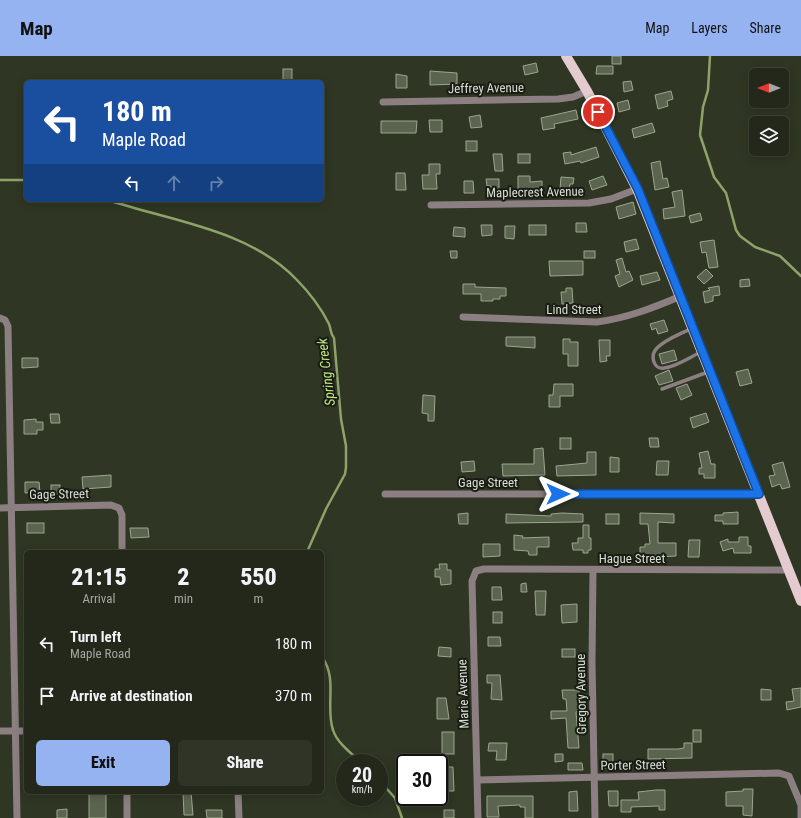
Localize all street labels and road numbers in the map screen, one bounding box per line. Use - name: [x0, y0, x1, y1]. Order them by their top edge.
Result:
- street label: Jeffrey Avenue: [448, 80, 524, 96]
- street label: Maplecrest Avenue: [486, 184, 584, 200]
- street label: Lind Street: [546, 302, 602, 317]
- street label: Gage Street: [458, 475, 518, 490]
- street label: Gage Street: [29, 486, 89, 502]
- street label: Hague Street: [599, 551, 665, 566]
- street label: Gregory Avenue: [573, 654, 589, 734]
- street label: Marie Avenue: [454, 659, 472, 729]
- street label: Porter Street: [600, 757, 666, 773]

